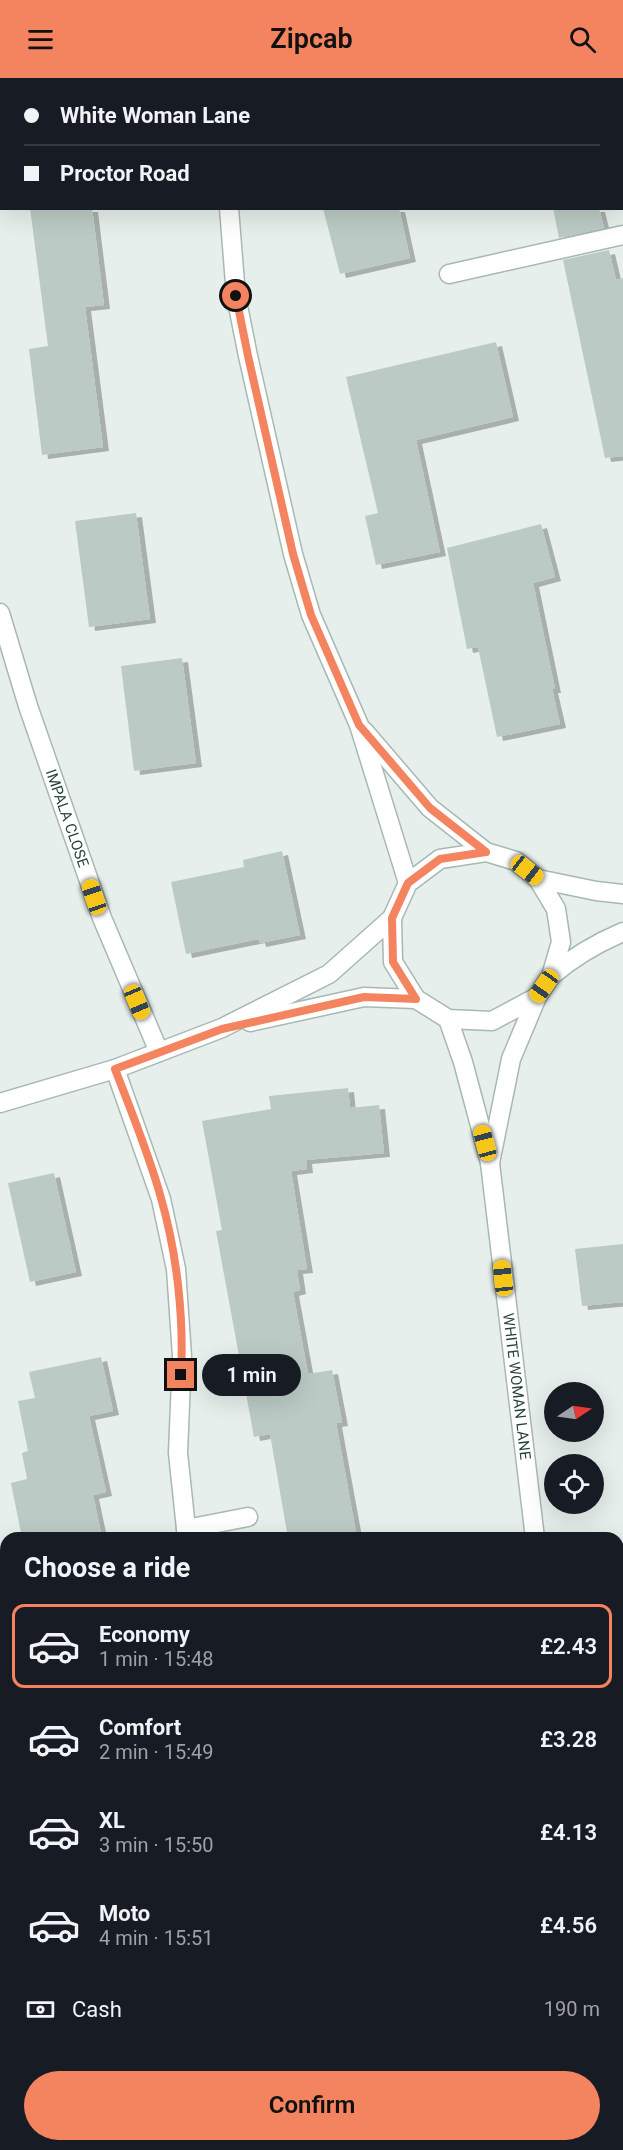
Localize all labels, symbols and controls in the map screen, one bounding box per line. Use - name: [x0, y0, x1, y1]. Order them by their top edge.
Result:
- icon: menu: [24, 23, 57, 56]
- text: Zipcab: [270, 23, 353, 55]
- icon: search: [566, 23, 599, 56]
- text: White Woman Lane: [60, 103, 250, 128]
- text: Proctor Road: [60, 161, 190, 186]
- route start: [222, 282, 249, 309]
- street label: IMPALA CLOSE: [42, 767, 93, 870]
- car: [507, 852, 547, 888]
- car: [80, 877, 108, 917]
- car: [526, 966, 562, 1006]
- car: [122, 982, 152, 1022]
- car: [472, 1123, 498, 1163]
- car: [492, 1259, 514, 1297]
- street label: WHITE WOMAN LANE: [499, 1312, 535, 1461]
- callout: 1 min: [202, 1354, 301, 1396]
- route end: [167, 1361, 194, 1388]
- text: 1 min: [226, 1363, 277, 1387]
- north arrow: [544, 1382, 604, 1442]
- map controls: [544, 1382, 604, 1514]
- button: locate: [544, 1454, 604, 1514]
- text: Choose a ride: [24, 1552, 190, 1584]
- icon: car: [27, 1619, 81, 1673]
- text: Economy: [99, 1622, 190, 1647]
- text: £2.43: [540, 1634, 597, 1659]
- text: 1 min · 15:48: [99, 1647, 214, 1671]
- icon: car: [27, 1712, 81, 1766]
- text: Comfort: [99, 1715, 181, 1740]
- text: £3.28: [540, 1727, 597, 1752]
- text: 2 min · 15:49: [99, 1740, 214, 1764]
- icon: car: [27, 1805, 81, 1859]
- text: XL: [99, 1808, 125, 1833]
- text: £4.13: [540, 1820, 597, 1845]
- text: 3 min · 15:50: [99, 1833, 214, 1857]
- icon: car: [27, 1898, 81, 1952]
- text: Moto: [99, 1901, 150, 1926]
- text: £4.56: [540, 1913, 597, 1938]
- text: 4 min · 15:51: [99, 1926, 214, 1950]
- icon: cash: [24, 1993, 57, 2026]
- text: Cash: [72, 1997, 122, 2022]
- text: 190 m: [544, 1997, 600, 2021]
- button: Confirm: [24, 2071, 600, 2140]

